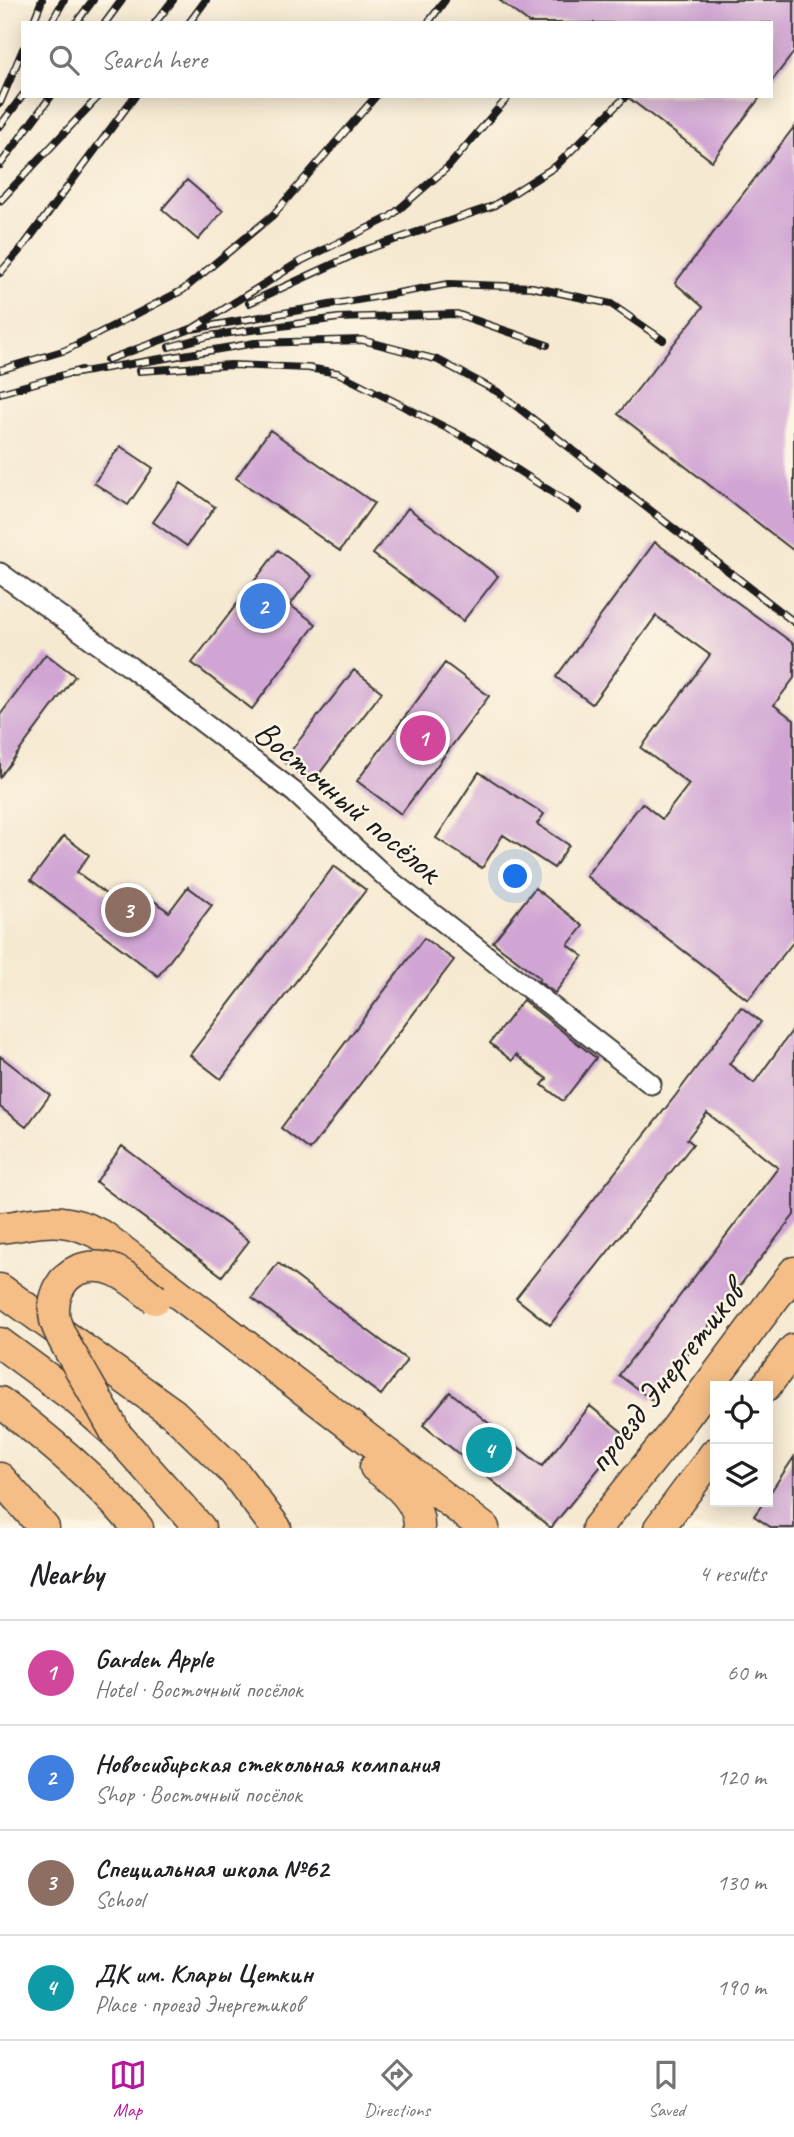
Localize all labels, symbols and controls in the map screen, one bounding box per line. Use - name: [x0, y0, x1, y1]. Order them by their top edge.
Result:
- search box: [21, 21, 773, 98]
- icon: search: [45, 41, 83, 79]
- text: Search here: [101, 43, 207, 76]
- pin: 2: [240, 580, 286, 632]
- street label: Восточный посёлок: [245, 709, 454, 895]
- pin: 1: [400, 712, 446, 764]
- your location: [498, 859, 532, 893]
- pin: 3: [105, 884, 151, 936]
- street label: проезд Энергетиков: [576, 1266, 759, 1482]
- map controls: [710, 1381, 773, 1507]
- button: locate: [710, 1381, 773, 1444]
- pin: 4: [466, 1424, 512, 1476]
- button: layers: [710, 1444, 773, 1507]
- text: Nearby: [28, 1555, 104, 1593]
- text: 4 results: [699, 1559, 766, 1588]
- text: Garden Apple: [95, 1642, 212, 1675]
- text: 1: [46, 1658, 56, 1687]
- text: 60 m: [727, 1658, 766, 1687]
- text: Hotel · Восточный посёлок: [95, 1675, 302, 1704]
- text: Новосибирская стекольная компания: [95, 1747, 439, 1780]
- text: 2: [46, 1763, 56, 1792]
- text: 120 m: [717, 1763, 766, 1792]
- text: Shop · Восточный посёлок: [95, 1780, 302, 1809]
- text: Специальная школа №62: [95, 1852, 328, 1885]
- text: 3: [46, 1868, 56, 1897]
- text: 130 m: [717, 1868, 766, 1897]
- text: School: [95, 1885, 144, 1914]
- text: ДК им. Клары Цеткин: [95, 1957, 313, 1990]
- text: 4: [46, 1973, 56, 2002]
- text: 190 m: [717, 1973, 766, 2002]
- text: Place · проезд Энергетиков: [95, 1990, 302, 2019]
- tab: Map: [109, 2056, 147, 2122]
- tab: Directions: [364, 2056, 430, 2122]
- tab: Saved: [647, 2056, 685, 2122]

